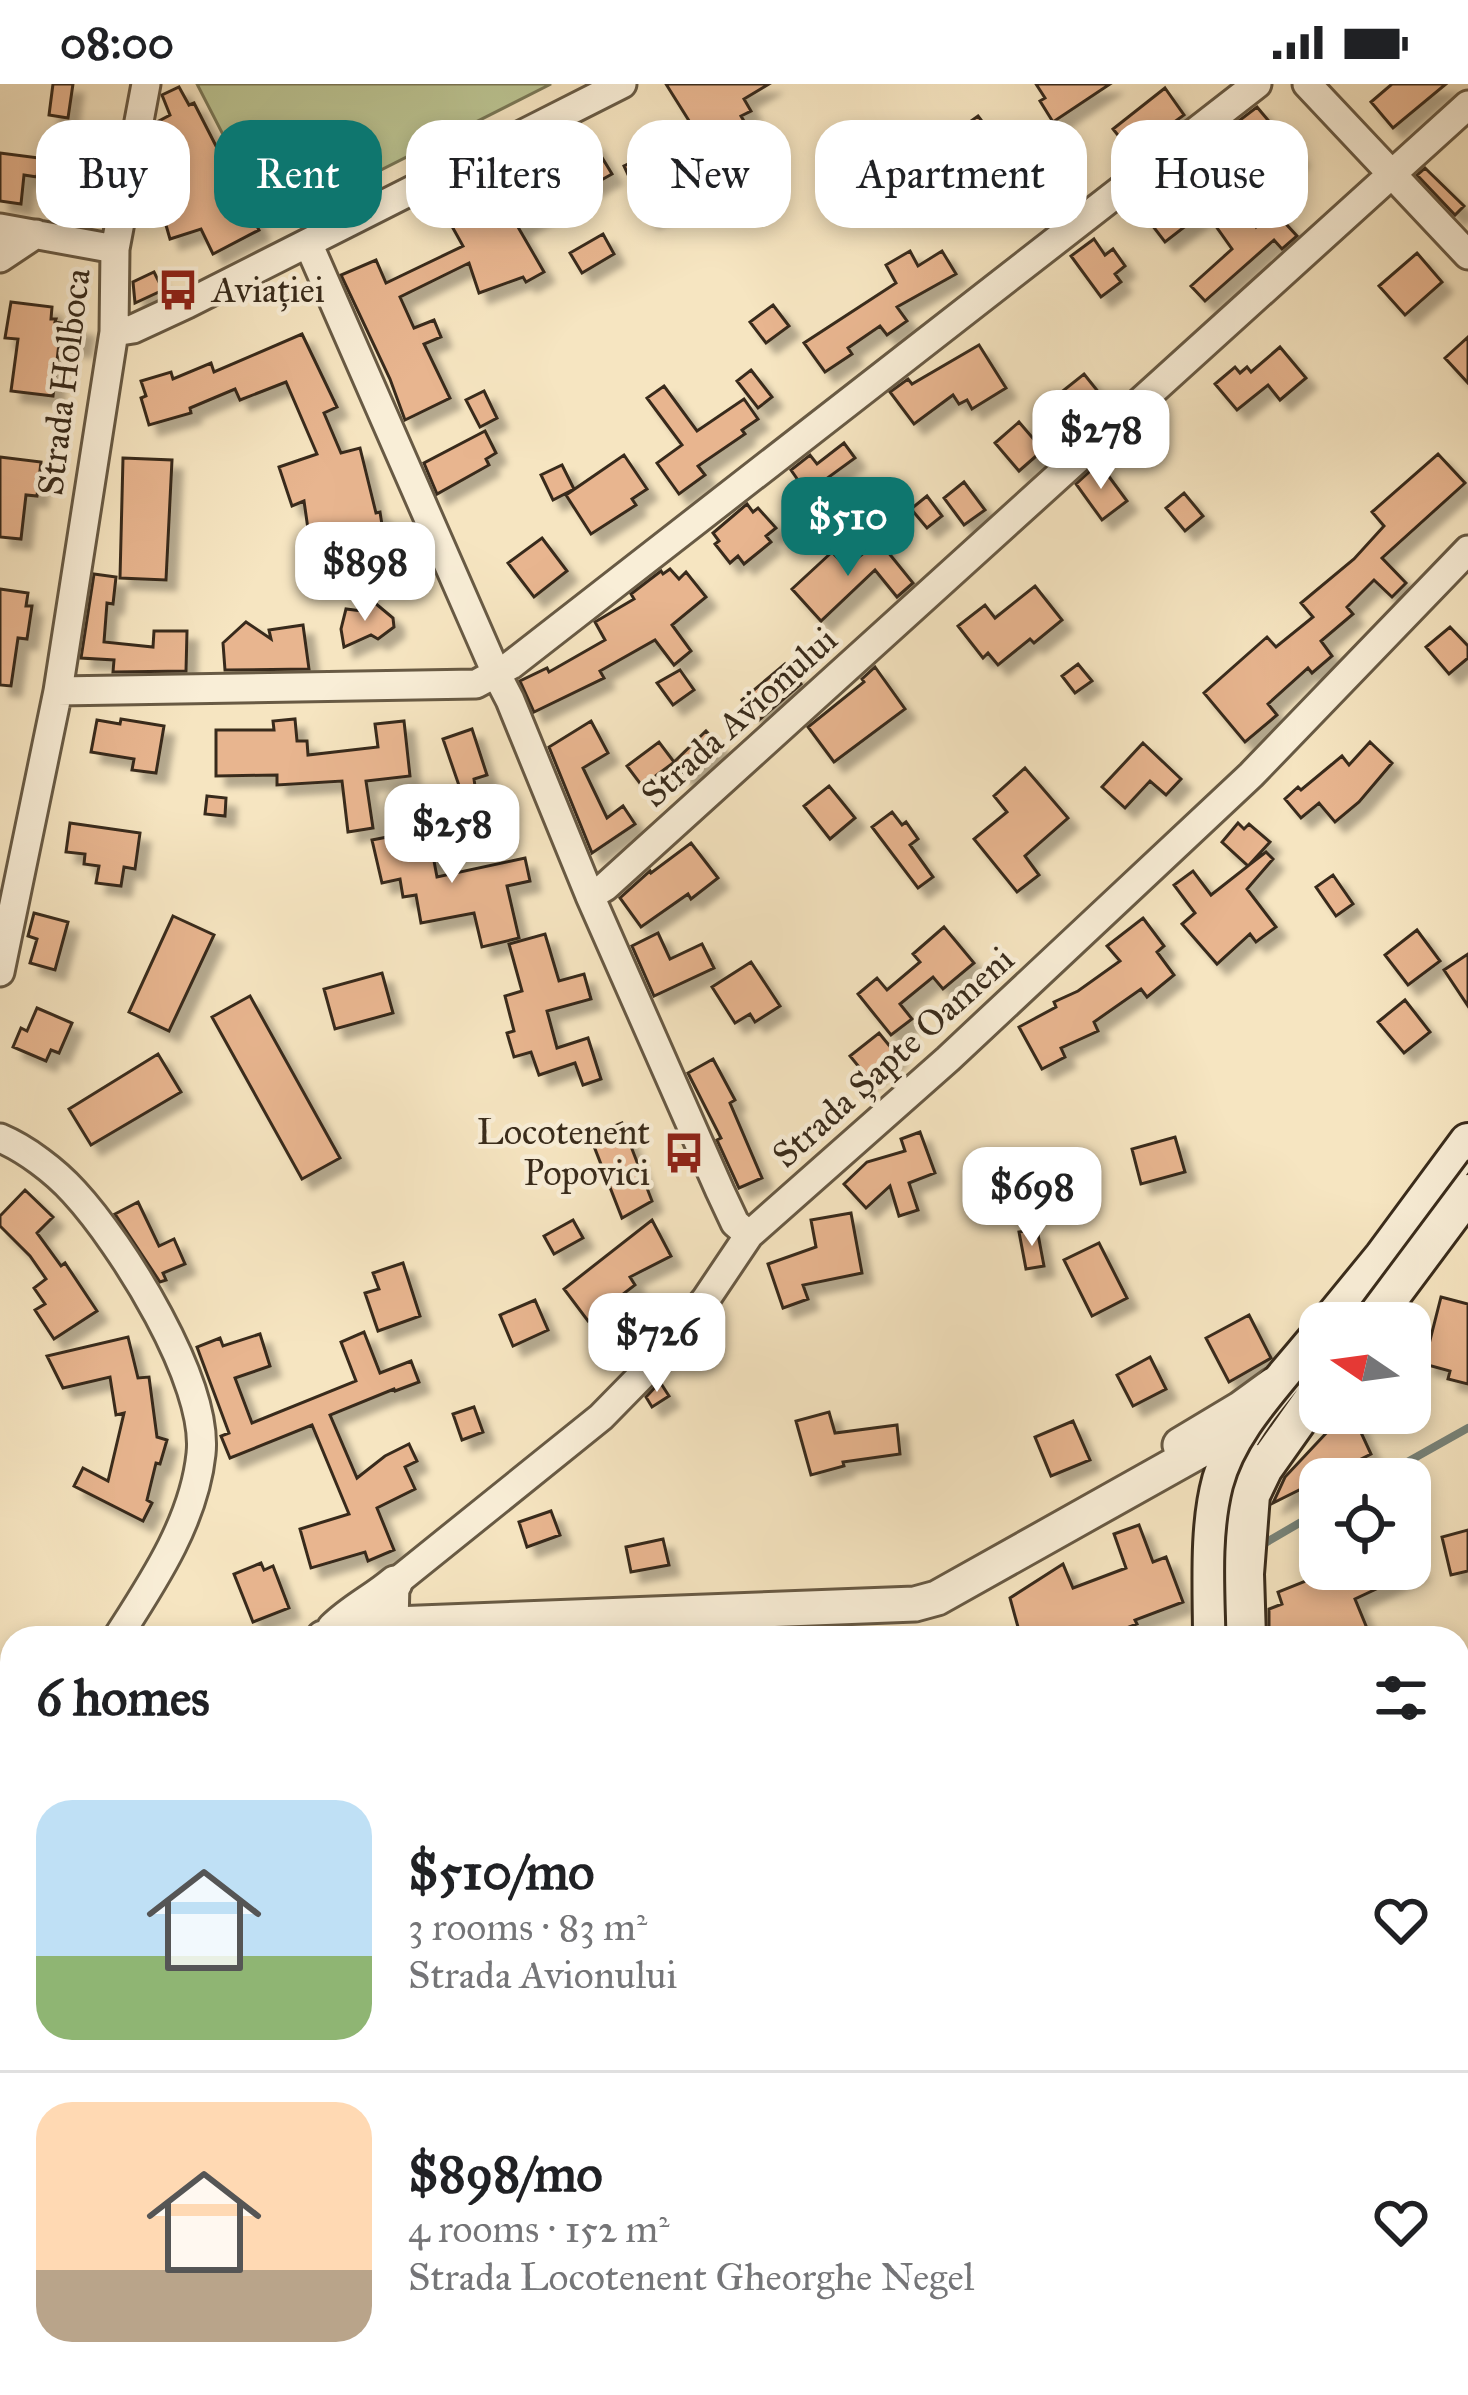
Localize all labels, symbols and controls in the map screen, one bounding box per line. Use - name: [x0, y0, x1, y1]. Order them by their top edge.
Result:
- text: 08:00: [60, 15, 174, 70]
- chip: Buy: [36, 120, 190, 228]
- chip: Rent: [214, 120, 382, 228]
- chip: Filters: [406, 120, 603, 228]
- chip: New: [627, 120, 791, 228]
- chip: Apartment: [815, 120, 1087, 228]
- chip: House: [1111, 120, 1308, 228]
- street label: Strada Holboca: [28, 265, 100, 498]
- bus stop icon: Aviației: [155, 267, 201, 313]
- place label: Aviației: [210, 268, 325, 312]
- pin: $278: [1030, 390, 1172, 492]
- text: $278: [1059, 405, 1143, 453]
- pin: $510: [777, 477, 919, 579]
- text: $510: [808, 492, 888, 540]
- pin: $898: [294, 522, 436, 624]
- text: $898: [322, 537, 408, 585]
- street label: Strada Avionului: [632, 617, 846, 817]
- pin: $258: [381, 784, 523, 886]
- text: $258: [411, 799, 493, 847]
- street label: Strada Șapte Oameni: [763, 937, 1023, 1177]
- place label: Locotenent Popovici: [477, 1110, 650, 1195]
- bus stop icon: Locotenent Popovici: [661, 1130, 707, 1176]
- pin: $698: [961, 1147, 1103, 1249]
- text: $698: [989, 1162, 1075, 1210]
- pin: $726: [586, 1293, 728, 1395]
- north arrow: [1299, 1302, 1431, 1434]
- map controls: [1299, 1302, 1431, 1590]
- text: $726: [615, 1308, 699, 1356]
- button: locate: [1299, 1458, 1431, 1590]
- icon: filters: [1368, 1665, 1434, 1731]
- text: 6 homes: [36, 1667, 210, 1729]
- text: $510/mo: [408, 1841, 594, 1903]
- icon: home: [132, 1848, 276, 1992]
- icon: heart: [1368, 1887, 1434, 1953]
- text: 3 rooms · 83 m²: [408, 1903, 647, 1951]
- text: Strada Avionului: [408, 1951, 677, 1999]
- text: $898/mo: [408, 2143, 603, 2205]
- icon: home: [132, 2150, 276, 2294]
- icon: heart: [1368, 2189, 1434, 2255]
- text: 4 rooms · 152 m²: [408, 2205, 670, 2253]
- text: Strada Locotenent Gheorghe Negel: [408, 2253, 974, 2301]

